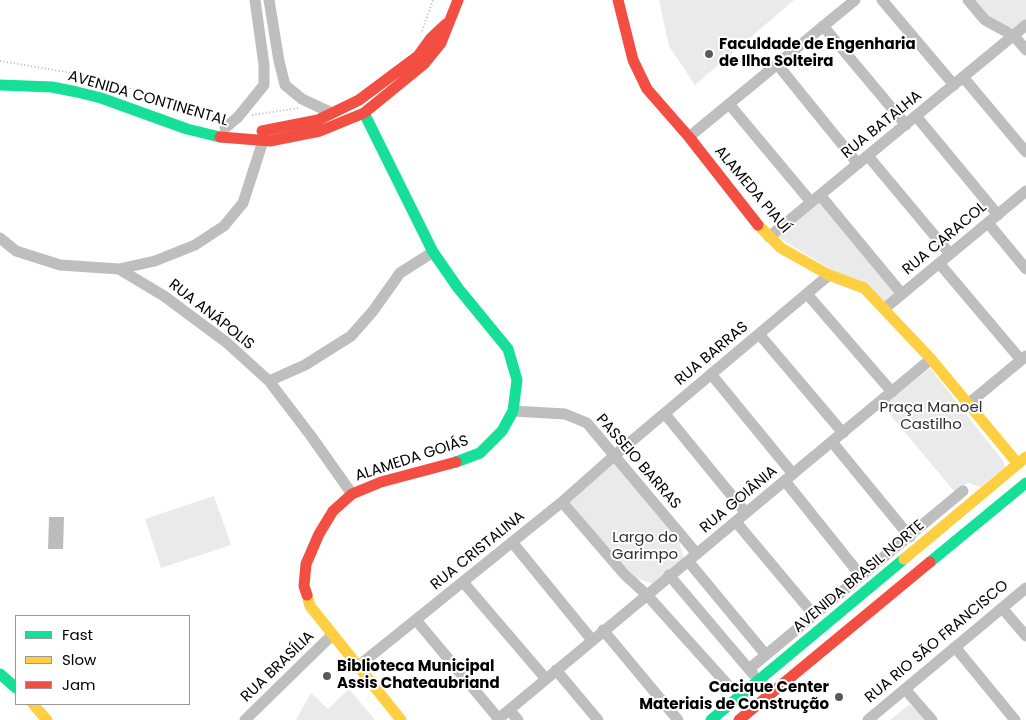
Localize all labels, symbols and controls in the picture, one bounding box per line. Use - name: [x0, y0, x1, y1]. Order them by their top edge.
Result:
- place label: Faculdade de Engenharia de Ilha Solteira: [719, 36, 916, 71]
- marker: Faculdade de Engenharia de Ilha Solteira: [703, 48, 715, 60]
- street label: AVENIDA CONTINENTAL: [66, 67, 230, 131]
- street label: RUA BATALHA: [838, 87, 926, 163]
- street label: ALAMEDA PIAUÍ: [710, 143, 794, 237]
- street label: RUA CARACOL: [899, 199, 991, 279]
- street label: RUA ANÁPOLIS: [165, 276, 257, 354]
- street label: RUA BARRAS: [672, 318, 752, 390]
- park label: Praça Manoel Castilho: [880, 399, 982, 434]
- street label: PASSEIO BARRAS: [592, 411, 684, 513]
- street label: ALAMEDA GOIÁS: [353, 432, 471, 486]
- street label: RUA GOIÂNIA: [697, 463, 781, 537]
- street label: RUA CRISTALINA: [427, 508, 529, 594]
- street label: AVENIDA BRASIL NORTE: [790, 517, 928, 637]
- park label: Largo do Garimpo: [612, 529, 678, 564]
- street label: RUA RIO SÃO FRANCISCO: [862, 577, 1012, 707]
- legend: [15, 615, 190, 705]
- text: Fast: [62, 624, 93, 645]
- street label: RUA BRASÍLIA: [238, 628, 318, 706]
- text: Slow: [62, 649, 96, 670]
- place label: Biblioteca Municipal Assis Chateaubriand: [337, 658, 500, 693]
- marker: Biblioteca Municipal Assis Chateaubriand: [321, 670, 333, 682]
- text: Jam: [62, 674, 96, 695]
- place label: Cacique Center Materiais de Construção: [639, 679, 829, 714]
- marker: Cacique Center Materiais de Construção: [833, 691, 845, 703]

